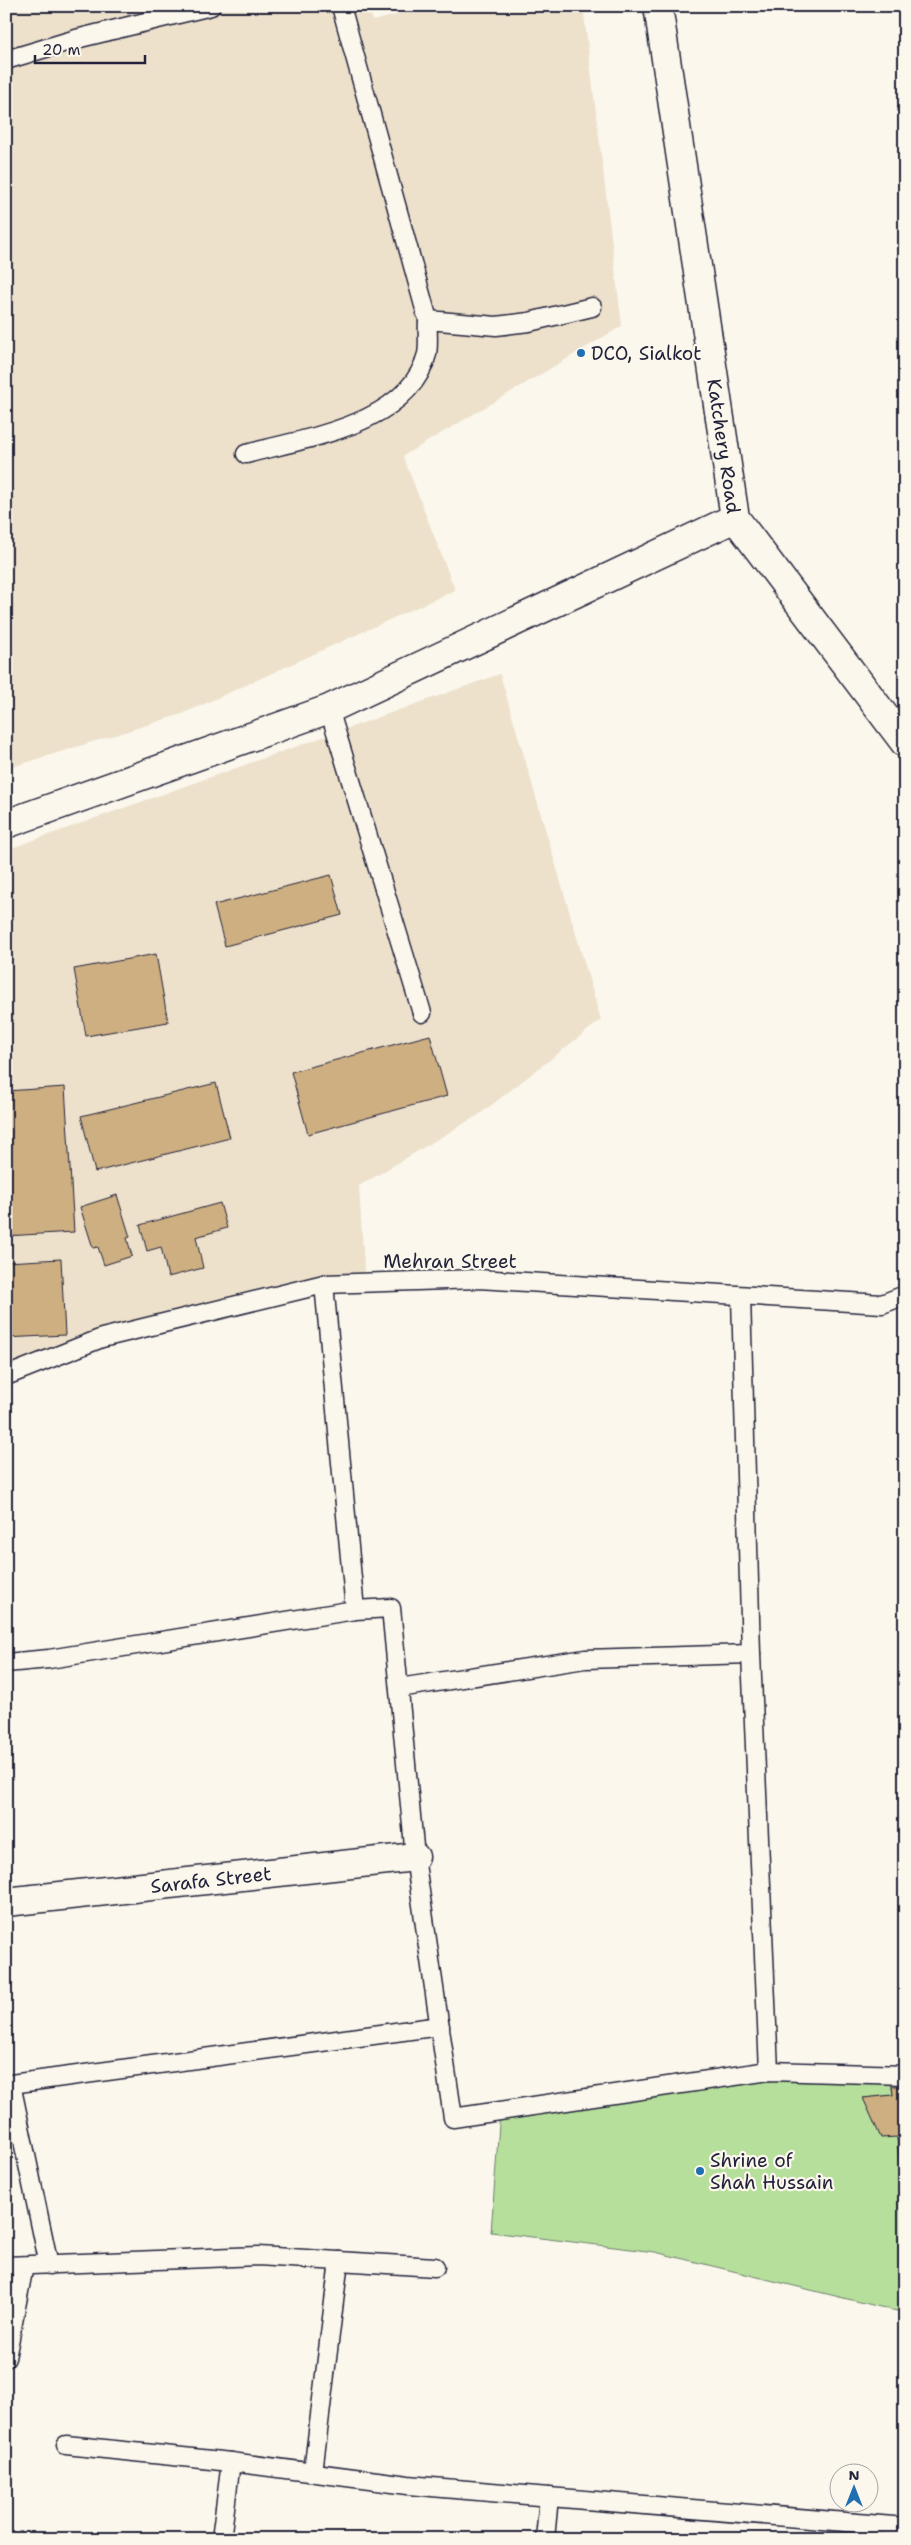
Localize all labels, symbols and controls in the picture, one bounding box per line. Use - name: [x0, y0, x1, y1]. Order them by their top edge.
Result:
- scale bar: [35, 32, 145, 64]
- text: 20 m: [42, 40, 81, 60]
- place label: DCO, Sialkot: [591, 341, 702, 366]
- marker: DCO, Sialkot: [575, 347, 587, 359]
- street label: Katchery Road: [701, 377, 746, 515]
- street label: Mehran Street: [383, 1249, 517, 1274]
- street label: Sarafa Street: [149, 1861, 273, 1899]
- place label: Shrine of Shah Hussain: [710, 2148, 834, 2195]
- marker: Shrine of Shah Hussain: [694, 2165, 706, 2177]
- north arrow: [828, 2462, 878, 2512]
- text: N: [848, 2466, 860, 2484]

